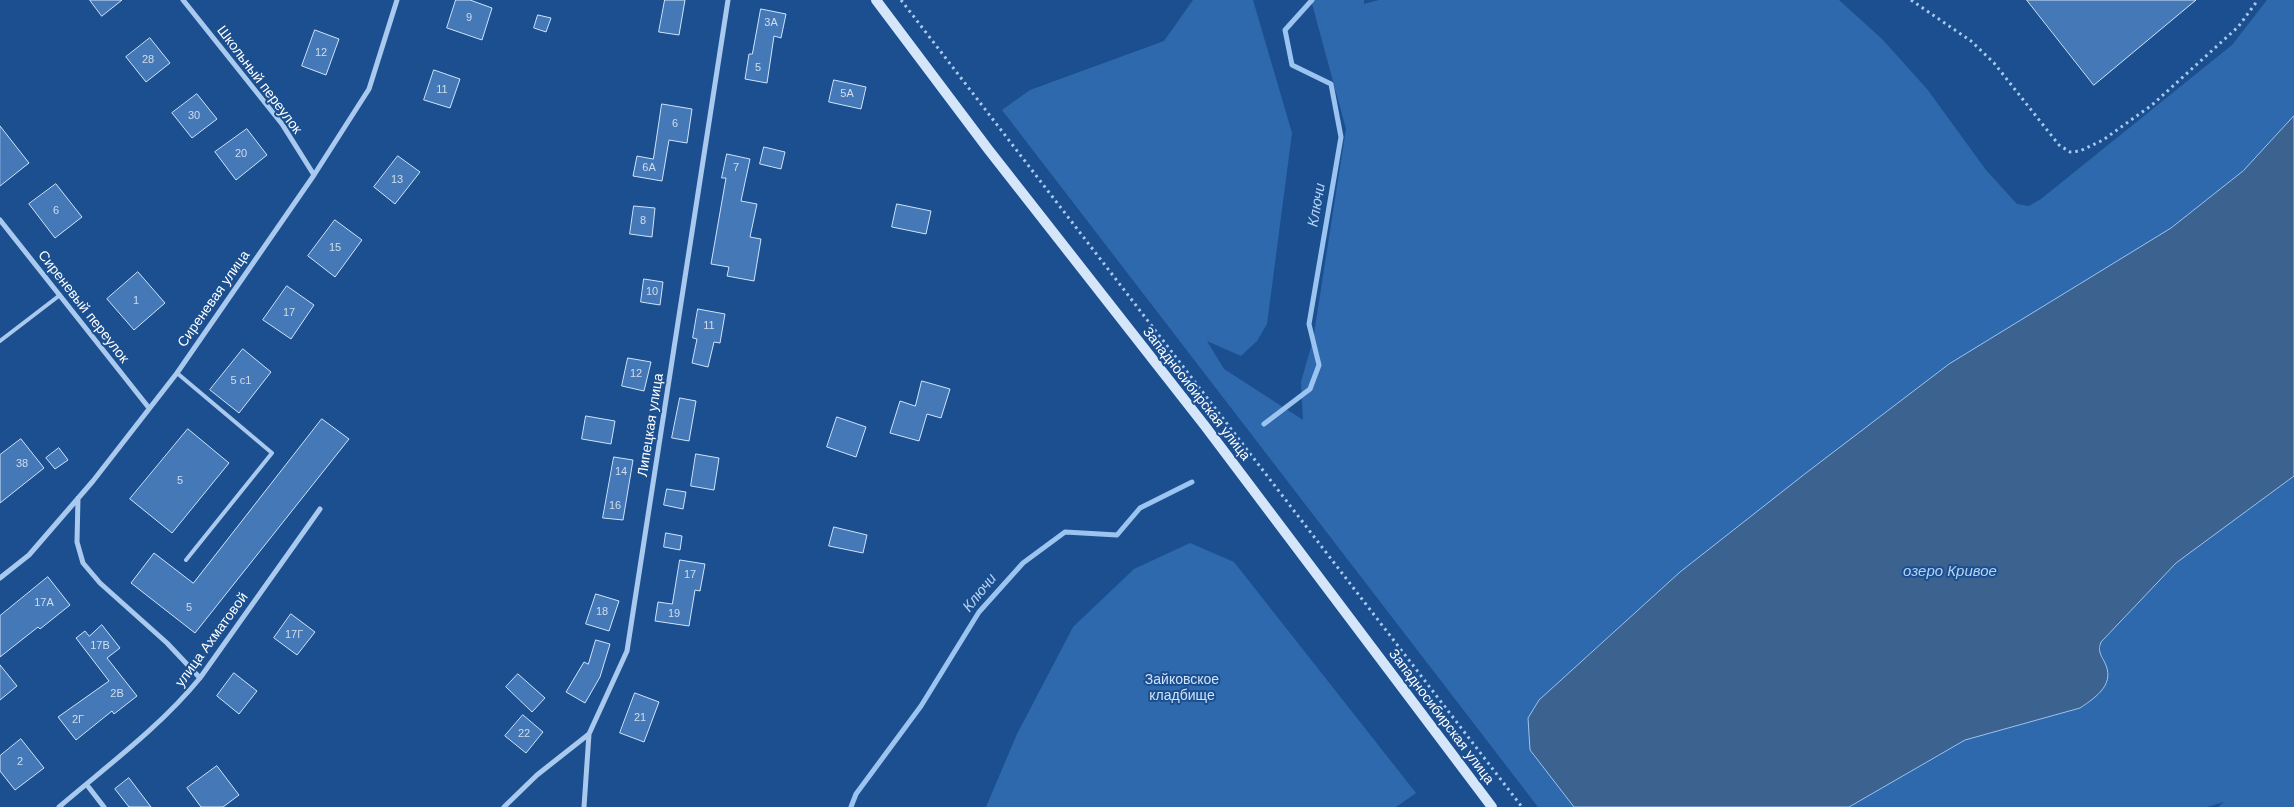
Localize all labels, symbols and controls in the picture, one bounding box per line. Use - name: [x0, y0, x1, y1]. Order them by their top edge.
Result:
- house number: 9: [466, 11, 472, 25]
- house number: 3А: [764, 16, 778, 30]
- street label: Школьный переулок: [213, 23, 305, 137]
- house number: 12: [315, 46, 327, 60]
- house number: 28: [142, 53, 154, 67]
- house number: 5: [755, 61, 761, 75]
- house number: 11: [436, 83, 448, 97]
- house number: 5А: [840, 87, 854, 101]
- house number: 30: [188, 109, 200, 123]
- house number: 6: [672, 117, 678, 131]
- house number: 20: [235, 147, 247, 161]
- house number: 6А: [642, 161, 656, 175]
- house number: 7: [733, 161, 739, 175]
- house number: 13: [391, 173, 403, 187]
- water label: Ключи: [1304, 182, 1330, 228]
- house number: 6: [53, 204, 59, 218]
- house number: 8: [640, 214, 646, 228]
- house number: 15: [329, 241, 341, 255]
- street label: Сиреневый переулок: [34, 247, 132, 367]
- street label: Сиреневая улица: [174, 247, 254, 351]
- house number: 10: [646, 285, 658, 299]
- house number: 1: [133, 294, 139, 308]
- house number: 17: [283, 306, 295, 320]
- house number: 11: [703, 319, 715, 333]
- street label: Западносибирская улица: [1139, 324, 1253, 464]
- house number: 12: [630, 367, 642, 381]
- street label: Липецкая улица: [635, 372, 667, 478]
- house number: 5 с1: [231, 374, 251, 388]
- house number: 38: [16, 457, 28, 471]
- house number: 14: [615, 465, 627, 479]
- house number: 5: [177, 474, 183, 488]
- house number: 16: [609, 499, 621, 513]
- water label: озеро Кривое: [1903, 563, 1997, 581]
- house number: 17: [684, 568, 696, 582]
- water label: Ключи: [959, 570, 1001, 616]
- street label: улица Ахматовой: [172, 589, 252, 691]
- house number: 17А: [34, 596, 54, 610]
- house number: 5: [186, 601, 192, 615]
- house number: 18: [596, 605, 608, 619]
- house number: 19: [668, 607, 680, 621]
- house number: 17Г: [285, 628, 303, 642]
- house number: 17В: [90, 639, 110, 653]
- street label: Западносибирская улица: [1385, 646, 1497, 788]
- park label: Зайковское кладбище: [1145, 672, 1219, 704]
- house number: 2В: [110, 687, 124, 701]
- house number: 21: [634, 711, 646, 725]
- house number: 2Г: [72, 713, 84, 727]
- house number: 22: [518, 727, 530, 741]
- house number: 2: [17, 755, 23, 769]

